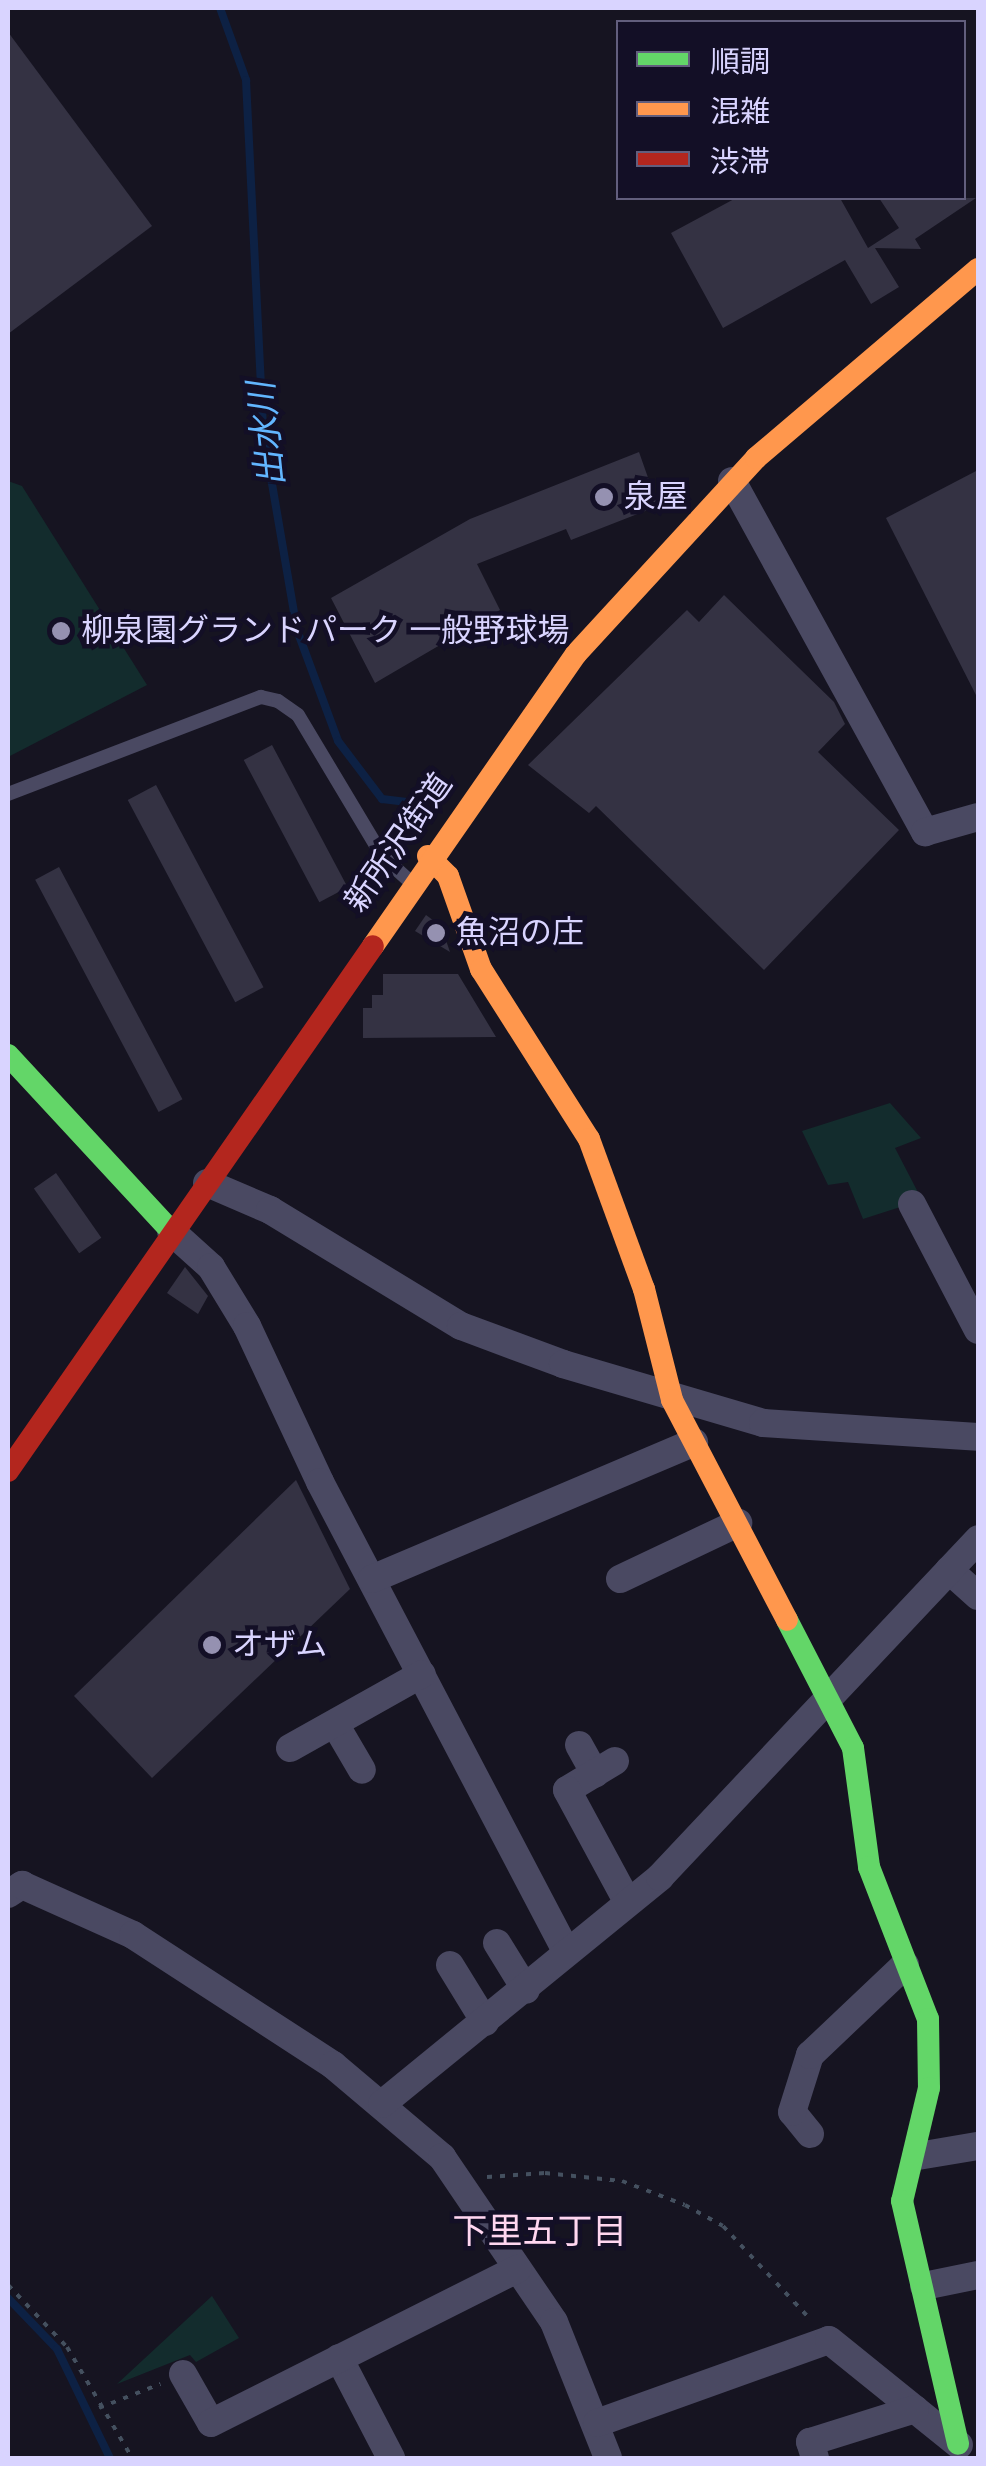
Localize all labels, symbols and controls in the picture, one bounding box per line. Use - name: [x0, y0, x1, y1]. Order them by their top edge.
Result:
- legend: [616, 20, 966, 200]
- text: 順調: [710, 44, 770, 81]
- text: 混雑: [710, 94, 770, 131]
- text: 渋滞: [710, 144, 770, 181]
- water label: 出水川: [241, 380, 293, 488]
- place label: 泉屋: [624, 478, 688, 516]
- marker: 泉屋: [593, 486, 615, 508]
- place label: 柳泉園グランドパーク 一般野球場: [81, 612, 569, 650]
- marker: 柳泉園グランドパーク 一般野球場: [50, 620, 72, 642]
- street label: 新所沢街道: [337, 766, 461, 920]
- place label: 魚沼の庄: [456, 914, 584, 952]
- marker: 魚沼の庄: [425, 922, 447, 944]
- place label: オザム: [232, 1626, 328, 1664]
- marker: オザム: [201, 1634, 223, 1656]
- district label: 下里五丁目: [453, 2211, 627, 2253]

